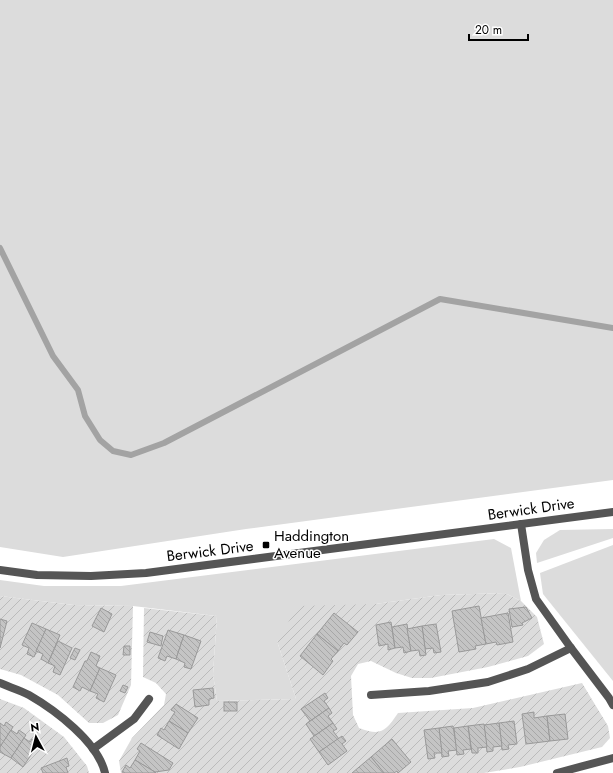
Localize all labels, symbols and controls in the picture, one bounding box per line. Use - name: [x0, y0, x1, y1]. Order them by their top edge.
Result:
- scale bar: [469, 16, 528, 42]
- text: 20 m: [475, 21, 502, 39]
- street label: Berwick Drive: [486, 492, 576, 526]
- place label: Haddington Avenue: [274, 525, 349, 564]
- street label: Berwick Drive: [165, 535, 255, 567]
- marker: Haddington Avenue: [261, 540, 271, 550]
- north arrow: [16, 717, 56, 757]
- text: N: [29, 719, 40, 736]

